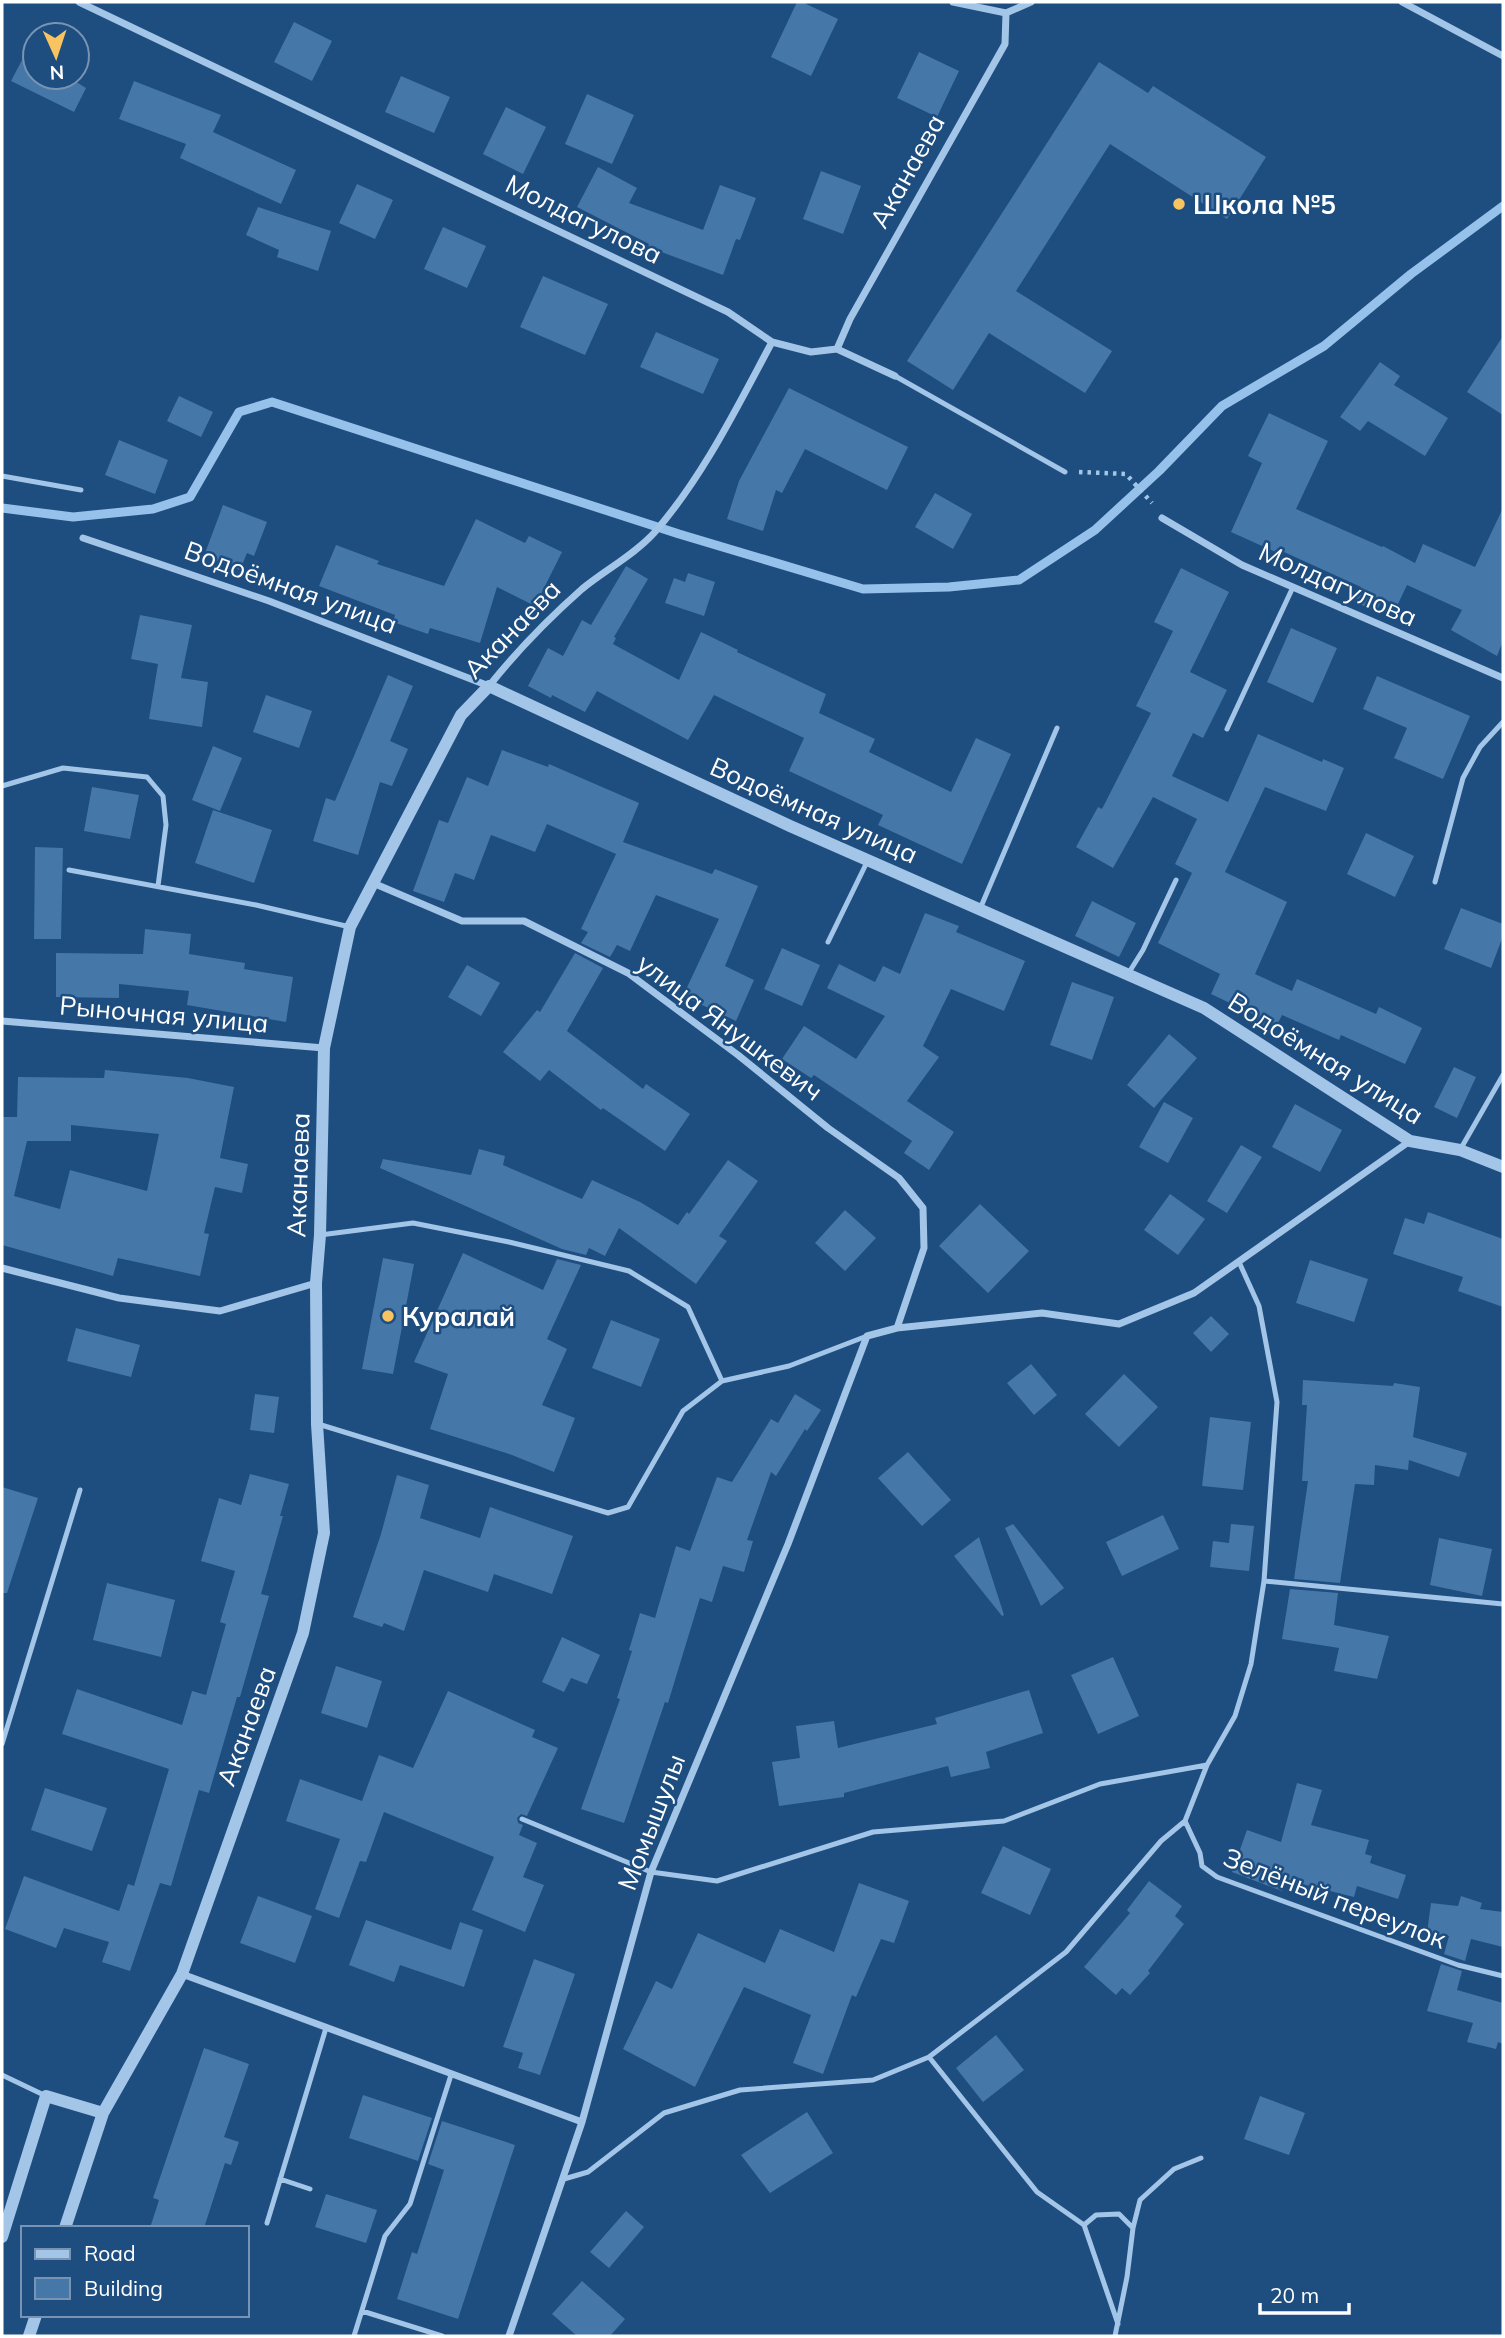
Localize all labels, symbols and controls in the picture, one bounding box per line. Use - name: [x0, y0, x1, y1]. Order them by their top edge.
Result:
- north arrow: [21, 21, 91, 91]
- text: N: [49, 61, 65, 85]
- street label: Аканаева: [862, 108, 952, 234]
- street label: Молдагулова: [501, 167, 667, 271]
- place label: Школа №5: [1193, 188, 1336, 221]
- marker: Школа №5: [1171, 196, 1187, 212]
- street label: Водоёмная улица: [180, 533, 402, 641]
- street label: Молдагулова: [1254, 534, 1422, 634]
- street label: Аканаева: [457, 573, 567, 685]
- street label: Водоёмная улица: [705, 749, 923, 871]
- street label: улица Янушкевич: [630, 946, 830, 1108]
- street label: Водоёмная улица: [1222, 985, 1430, 1131]
- street label: Рыночная улица: [58, 988, 270, 1040]
- street label: Аканаева: [279, 1112, 317, 1238]
- place label: Куралай: [402, 1300, 515, 1333]
- marker: Куралай: [380, 1308, 396, 1324]
- street label: Аканаева: [209, 1662, 283, 1790]
- street label: Момышулы: [610, 1749, 692, 1895]
- street label: Зелёный переулок: [1219, 1840, 1451, 1956]
- legend: [21, 2226, 248, 2317]
- text: Road: [84, 2240, 135, 2266]
- scale bar: [1260, 2272, 1349, 2316]
- text: Building: [84, 2275, 163, 2301]
- text: 20 m: [1270, 2282, 1319, 2308]

